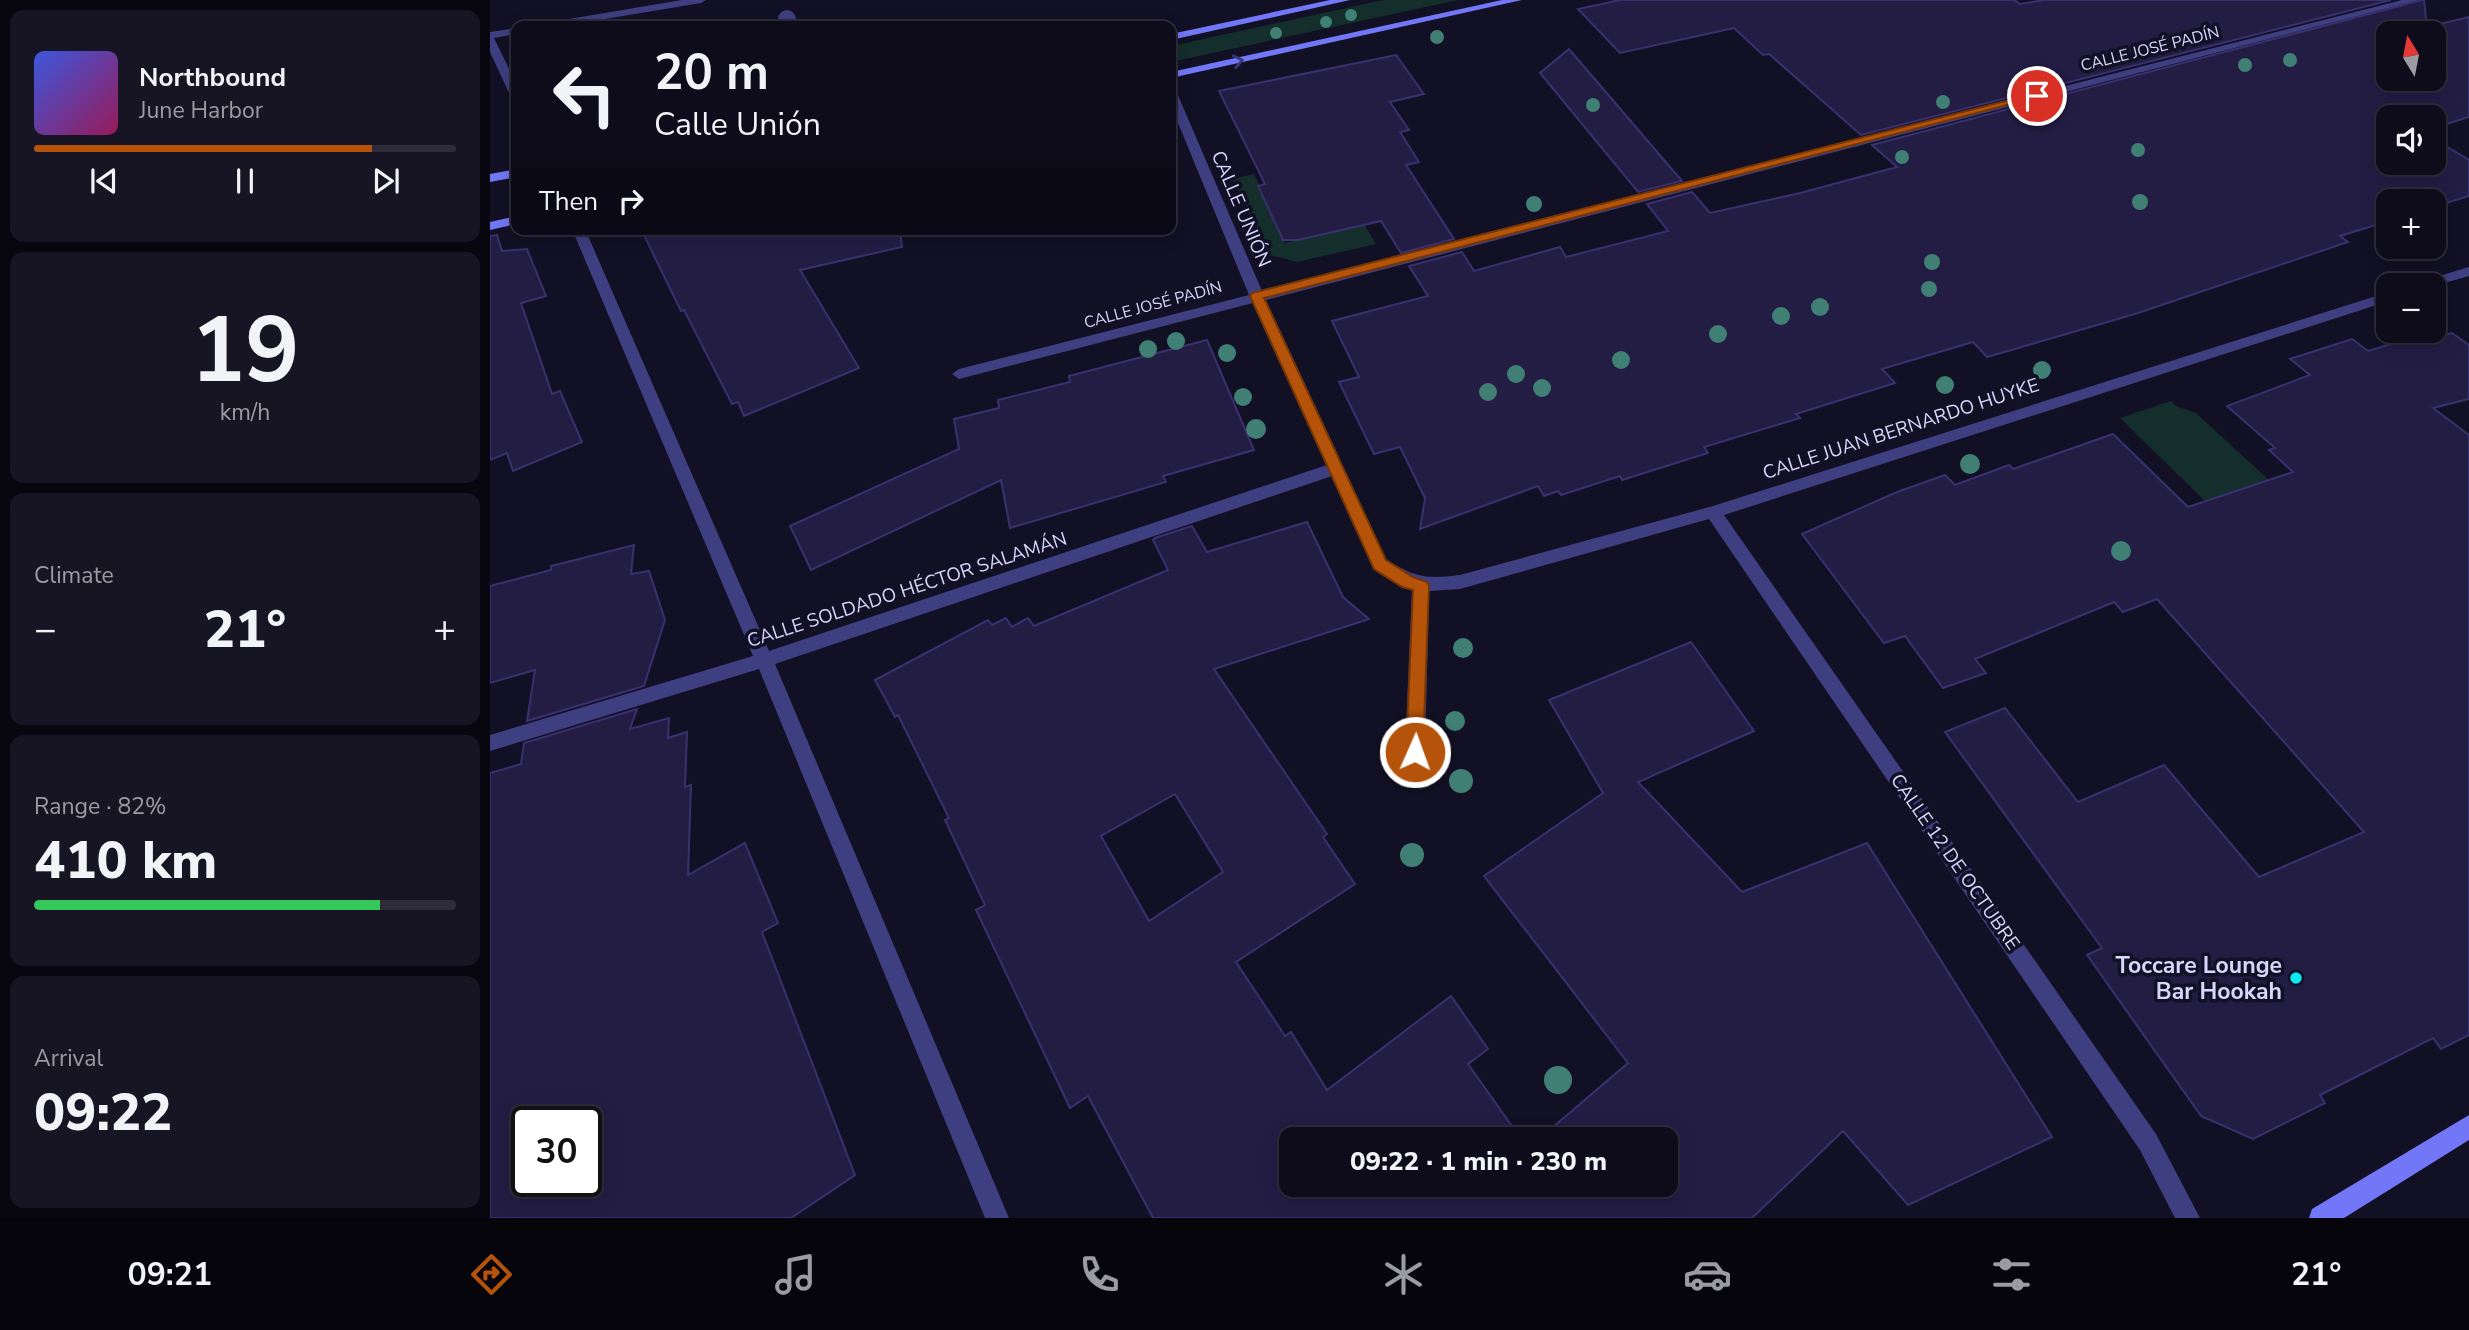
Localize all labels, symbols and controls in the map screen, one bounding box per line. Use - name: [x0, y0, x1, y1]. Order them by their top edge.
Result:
- street label: CALLE JOSÉ PADÍN: [2078, 21, 2222, 77]
- north arrow: [2376, 21, 2446, 91]
- map controls: [2376, 21, 2446, 343]
- text: 20 m: [654, 39, 769, 106]
- icon: left: [539, 49, 630, 140]
- one-way arrow: [1231, 54, 1243, 69]
- text: Northbound: [139, 60, 286, 95]
- pin: [2007, 66, 2067, 126]
- icon: arrive: [2018, 77, 2056, 115]
- text: June Harbor: [139, 95, 263, 126]
- text: Calle Unión: [654, 103, 821, 146]
- button: sound: [2376, 105, 2446, 175]
- street label: CALLE UNIÓN: [1205, 147, 1277, 271]
- icon: previous: [85, 162, 123, 200]
- icon: pause: [226, 162, 264, 200]
- icon: next: [367, 162, 405, 200]
- icon: right: [612, 182, 650, 220]
- text: Then: [539, 184, 598, 219]
- button: +: [2376, 189, 2446, 259]
- button: −: [2376, 273, 2446, 343]
- street label: CALLE JOSÉ PADÍN: [1081, 276, 1225, 334]
- text: 19: [190, 289, 300, 413]
- street label: CALLE JUAN BERNARDO HUYKE: [1759, 372, 2043, 486]
- text: km/h: [220, 397, 270, 428]
- street label: CALLE SOLDADO HÉCTOR SALAMÁN: [744, 526, 1070, 654]
- text: Climate: [34, 560, 114, 591]
- text: 21°: [204, 594, 286, 665]
- text: −: [34, 604, 57, 655]
- text: +: [433, 604, 456, 655]
- position arrow: [1378, 715, 1452, 789]
- street label: CALLE 12 DE OCTUBRE: [1884, 769, 2026, 955]
- text: Range · 82%: [34, 791, 166, 822]
- text: 410 km: [34, 825, 217, 896]
- place label: Toccare Lounge Bar Hookah: [2116, 950, 2282, 1007]
- marker: Toccare Lounge Bar Hookah: [2288, 970, 2304, 986]
- text: Arrival: [34, 1043, 103, 1074]
- text: 09:22: [34, 1077, 172, 1148]
- speed limit sign: 30: [511, 1106, 602, 1197]
- text: 09:22 · 1 min · 230 m: [1350, 1144, 1607, 1179]
- icon: directions: [467, 1250, 516, 1299]
- icon: music: [771, 1250, 820, 1299]
- icon: phone: [1075, 1250, 1124, 1299]
- icon: climate: [1379, 1250, 1428, 1299]
- icon: car: [1683, 1250, 1732, 1299]
- icon: filters: [1987, 1250, 2036, 1299]
- text: 09:21: [127, 1253, 212, 1296]
- text: 21°: [2291, 1253, 2341, 1296]

